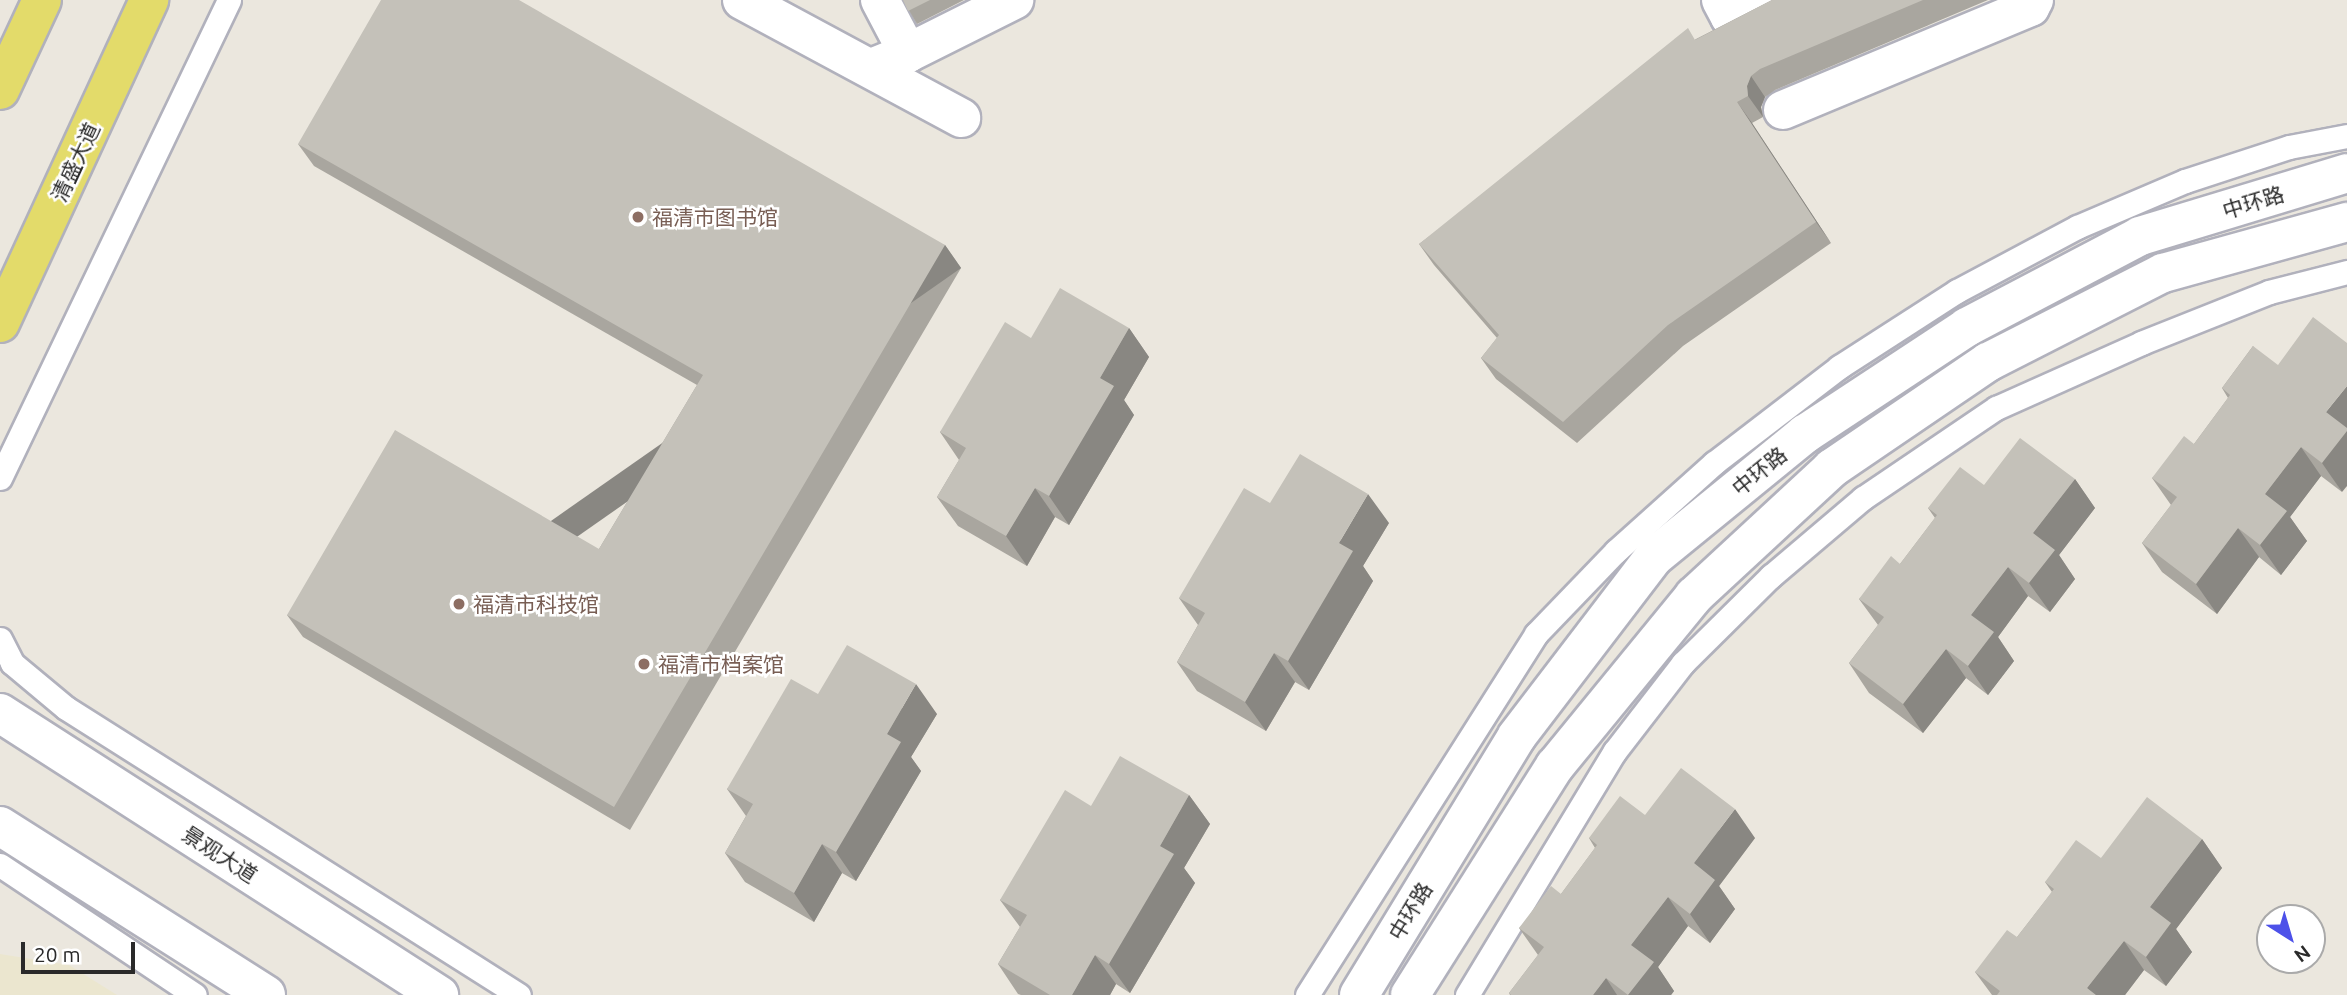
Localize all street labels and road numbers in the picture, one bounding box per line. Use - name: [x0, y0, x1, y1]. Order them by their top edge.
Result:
- street label: 清盛大道: [46, 119, 104, 205]
- street label: 中环路: [2219, 181, 2287, 223]
- street label: 中环路: [1727, 441, 1791, 501]
- street label: 景观大道: [178, 821, 262, 887]
- street label: 中环路: [1383, 878, 1437, 944]

